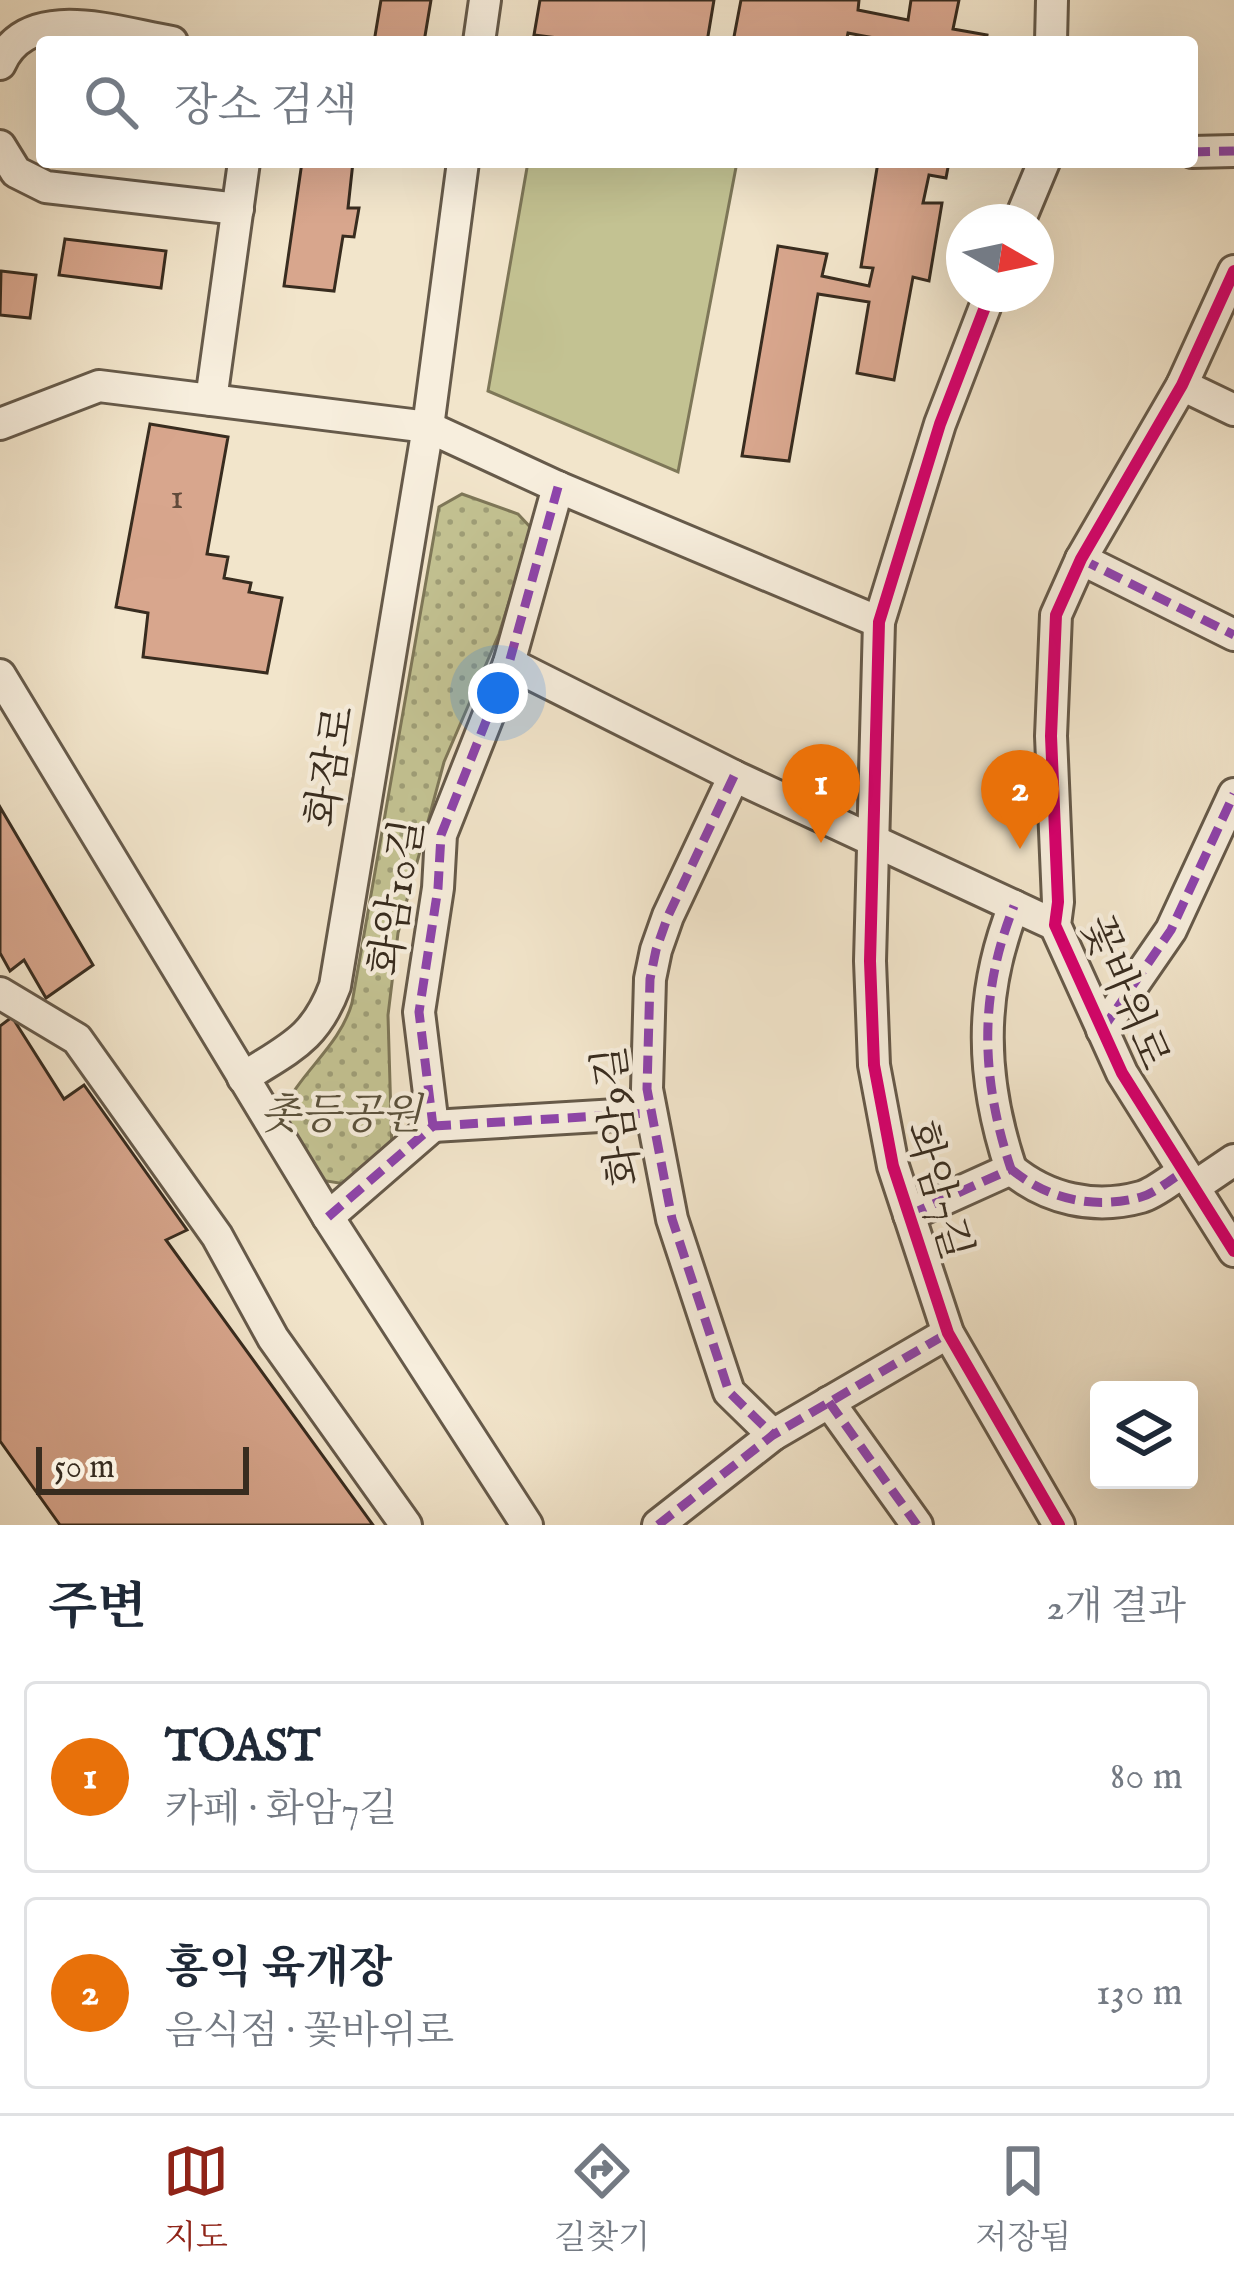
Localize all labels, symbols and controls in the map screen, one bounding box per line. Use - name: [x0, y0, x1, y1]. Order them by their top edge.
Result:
- search box: [36, 36, 1198, 168]
- icon: search: [78, 69, 144, 135]
- text: 장소 검색: [174, 79, 358, 136]
- north arrow: [946, 204, 1054, 312]
- house number: 1: [170, 475, 184, 521]
- your location: [468, 663, 528, 723]
- street label: 화잠로: [297, 702, 368, 831]
- pin: 1: [782, 744, 860, 843]
- pin: 2: [981, 750, 1059, 849]
- street label: 화암10길: [360, 815, 437, 980]
- street label: 꽃바위로: [1068, 908, 1180, 1078]
- street label: 화암9길: [585, 1043, 654, 1188]
- park label: 촛등공원: [260, 1090, 425, 1143]
- street label: 화암7길: [892, 1116, 982, 1266]
- map controls: [1090, 1381, 1198, 1489]
- button: layers: [1090, 1381, 1198, 1489]
- scale bar: [36, 1441, 249, 1494]
- text: 50 m: [54, 1447, 115, 1489]
- text: 주변: [48, 1577, 147, 1642]
- text: 2개 결과: [1046, 1584, 1186, 1633]
- text: TOAST: [165, 1719, 320, 1776]
- text: 1: [83, 1753, 97, 1802]
- text: 80 m: [1110, 1753, 1183, 1802]
- text: 카페 · 화암7길: [165, 1786, 397, 1835]
- text: 홍익 육개장: [165, 1941, 392, 1998]
- text: 2: [81, 1969, 99, 2018]
- text: 130 m: [1096, 1969, 1183, 2018]
- text: 음식점 · 꽃바위로: [165, 2008, 454, 2057]
- tab: 지도: [163, 2138, 229, 2260]
- tab: 길찾기: [554, 2138, 650, 2260]
- tab: 저장됨: [976, 2138, 1071, 2260]

